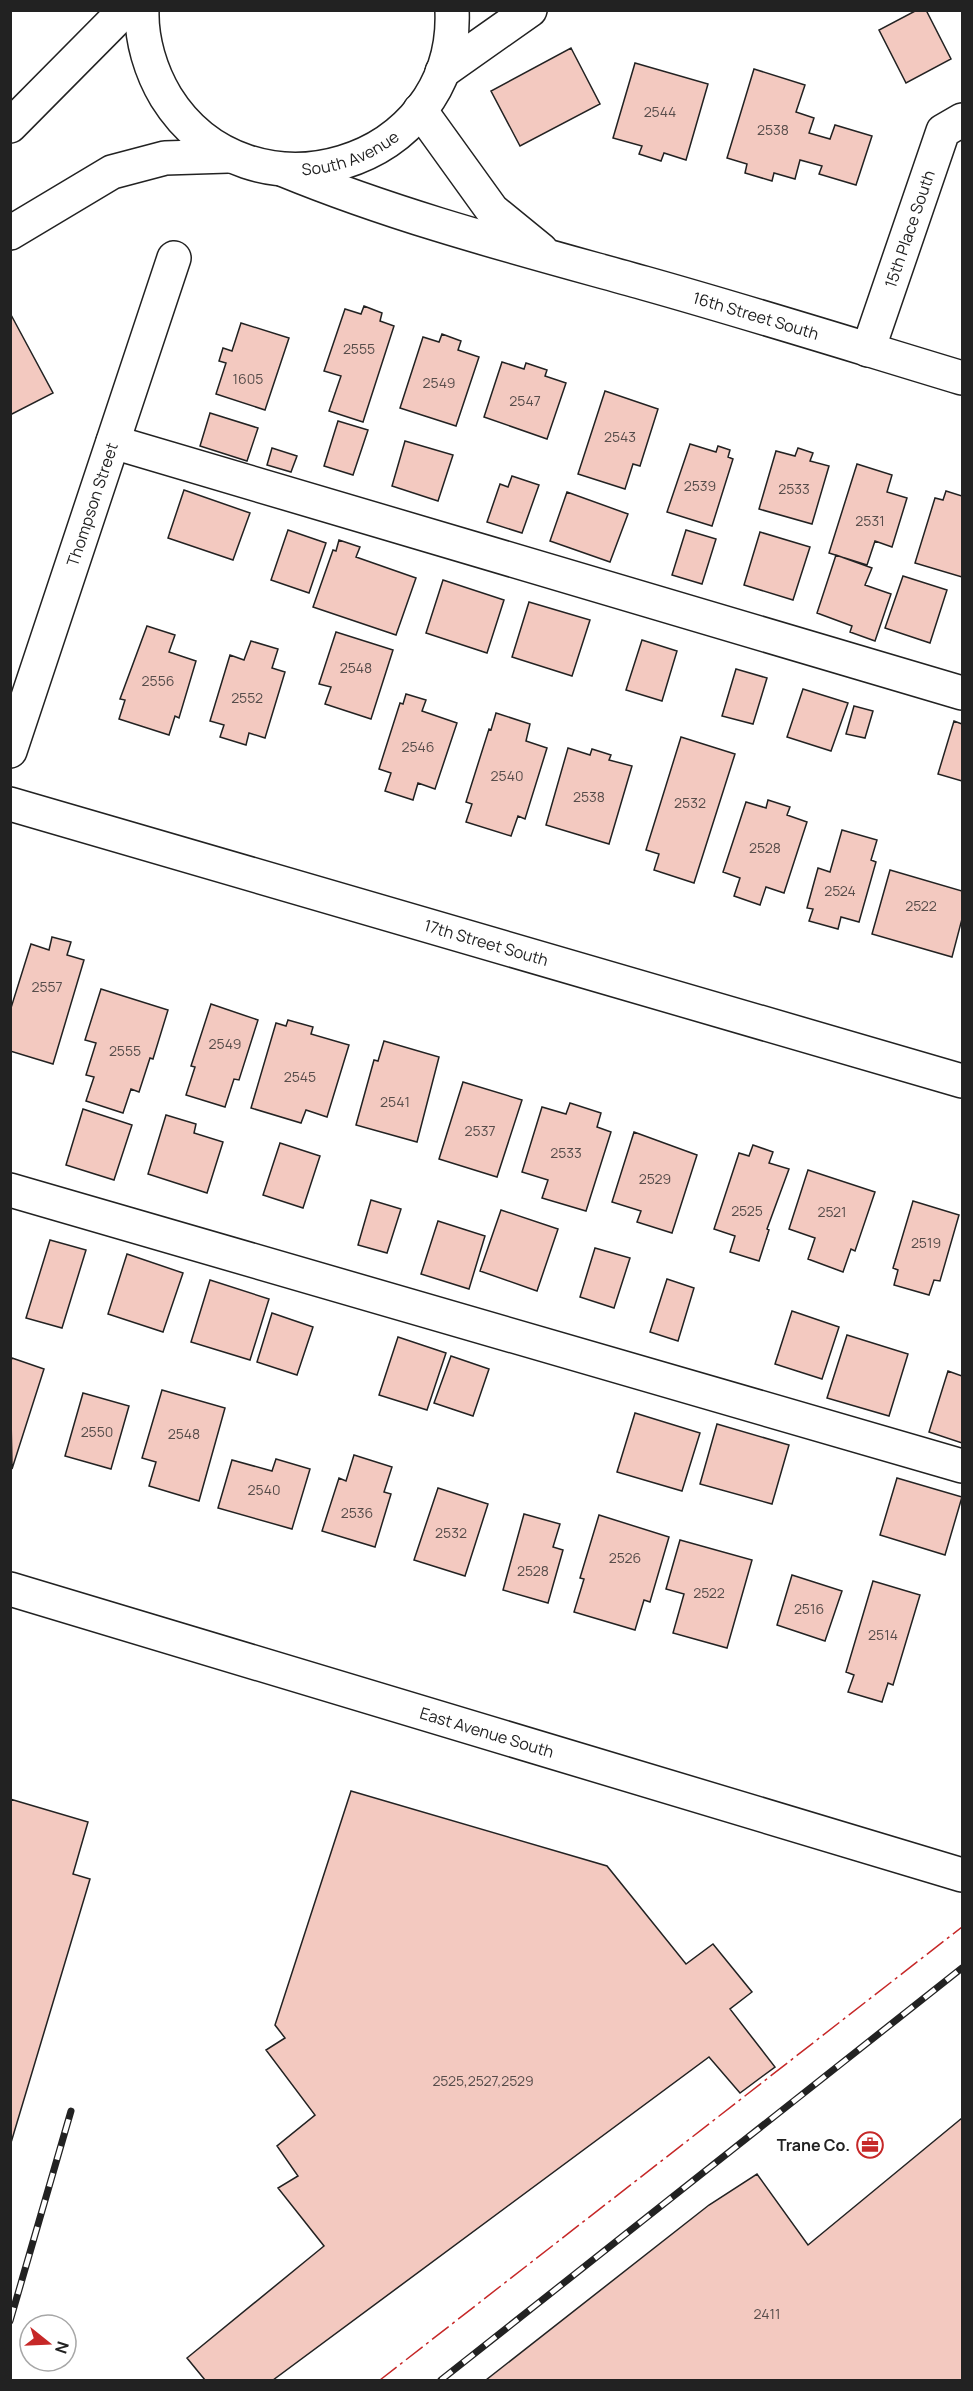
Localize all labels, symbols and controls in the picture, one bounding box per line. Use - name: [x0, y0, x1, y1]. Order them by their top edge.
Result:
- house number: 2544: [644, 102, 676, 121]
- house number: 2538: [757, 120, 789, 139]
- street label: South Avenue: [301, 125, 403, 180]
- street label: 15th Place South: [879, 167, 940, 291]
- street label: 16th Street South: [690, 287, 821, 345]
- house number: 2555: [343, 339, 375, 358]
- house number: 1605: [233, 369, 263, 388]
- house number: 2549: [423, 373, 455, 392]
- house number: 2547: [509, 391, 541, 410]
- house number: 2543: [604, 427, 636, 446]
- street label: Thompson Street: [61, 440, 123, 569]
- house number: 2539: [684, 476, 716, 495]
- house number: 2533: [778, 479, 810, 498]
- house number: 2531: [855, 511, 885, 530]
- house number: 2548: [340, 658, 372, 677]
- house number: 2556: [142, 671, 174, 690]
- house number: 2552: [231, 688, 263, 707]
- house number: 2546: [401, 737, 435, 756]
- house number: 2540: [491, 766, 523, 785]
- house number: 2538: [573, 787, 605, 806]
- house number: 2532: [674, 793, 706, 812]
- house number: 2528: [749, 838, 781, 857]
- house number: 2524: [824, 881, 856, 900]
- house number: 2522: [905, 896, 937, 915]
- street label: 17th Street South: [421, 914, 551, 971]
- house number: 2557: [31, 977, 63, 996]
- house number: 2549: [209, 1034, 241, 1053]
- house number: 2555: [109, 1041, 141, 1060]
- house number: 2545: [284, 1067, 316, 1086]
- house number: 2541: [380, 1092, 410, 1111]
- house number: 2537: [465, 1121, 495, 1140]
- house number: 2533: [550, 1143, 582, 1162]
- house number: 2529: [639, 1169, 671, 1188]
- house number: 2525: [731, 1201, 763, 1220]
- house number: 2521: [817, 1202, 847, 1221]
- house number: 2519: [911, 1233, 941, 1252]
- house number: 2550: [81, 1422, 113, 1441]
- house number: 2548: [168, 1424, 200, 1443]
- house number: 2540: [248, 1480, 280, 1499]
- house number: 2536: [341, 1503, 373, 1522]
- house number: 2532: [435, 1523, 467, 1542]
- house number: 2526: [609, 1548, 641, 1567]
- house number: 2528: [517, 1561, 549, 1580]
- house number: 2522: [693, 1583, 725, 1602]
- house number: 2516: [794, 1599, 824, 1618]
- house number: 2514: [868, 1625, 898, 1644]
- street label: East Avenue South: [417, 1702, 557, 1763]
- house number: 2525,2527,2529: [432, 2071, 534, 2090]
- office icon: Trane Co.: [855, 2130, 885, 2160]
- place label: Trane Co.: [777, 2134, 850, 2156]
- house number: 2411: [754, 2304, 780, 2323]
- north arrow: [18, 2313, 78, 2373]
- text: N: [50, 2339, 75, 2357]

